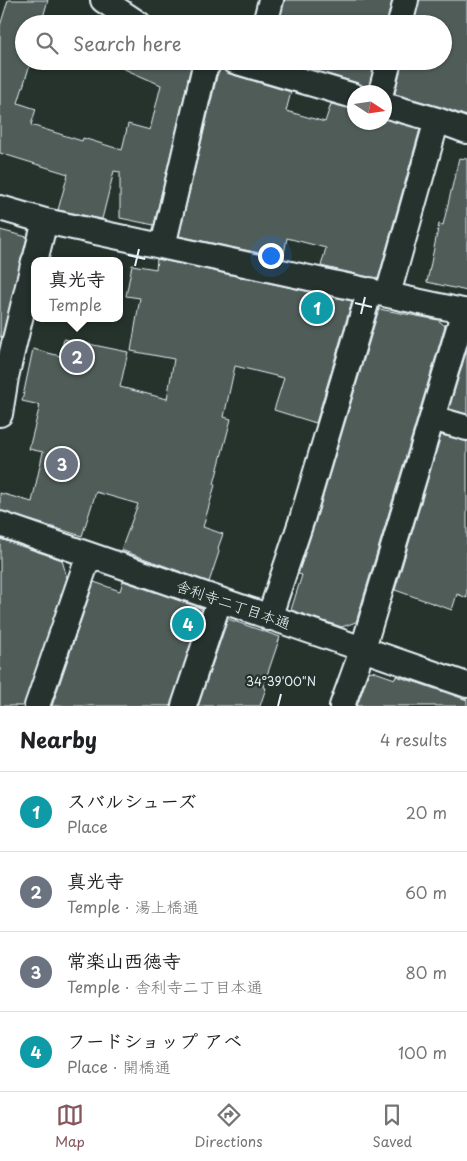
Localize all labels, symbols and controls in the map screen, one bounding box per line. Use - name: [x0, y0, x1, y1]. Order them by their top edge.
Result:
- search box: [15, 15, 452, 70]
- icon: search: [33, 29, 61, 57]
- text: Search here: [73, 29, 182, 57]
- north arrow: [347, 85, 392, 130]
- your location: [258, 243, 284, 269]
- popup: [31, 257, 123, 322]
- text: 真光寺: [48, 264, 106, 292]
- pin: 1: [301, 289, 333, 327]
- text: Temple: [48, 292, 102, 316]
- pin: 2: [61, 338, 93, 376]
- pin: 3: [46, 445, 78, 483]
- street label: 舎利寺二丁目本通: [173, 573, 294, 634]
- pin: 4: [172, 605, 204, 643]
- text: 34°39'00"N: [246, 672, 316, 690]
- text: Nearby: [20, 723, 97, 755]
- text: 4 results: [380, 727, 447, 751]
- text: スバルシューズ: [67, 786, 197, 814]
- text: 1: [32, 800, 40, 824]
- text: 20 m: [406, 800, 447, 824]
- text: Place: [67, 814, 108, 838]
- text: 真光寺: [67, 866, 124, 894]
- text: 2: [30, 880, 42, 904]
- text: 60 m: [405, 880, 447, 904]
- text: Temple · 湯上橋通: [67, 894, 199, 918]
- text: 常楽山西徳寺: [67, 946, 181, 974]
- text: 3: [31, 960, 41, 984]
- text: 80 m: [405, 960, 447, 984]
- text: Temple · 舎利寺二丁目本通: [67, 974, 263, 998]
- text: フードショップ アベ: [67, 1026, 242, 1054]
- text: 4: [31, 1040, 41, 1064]
- text: 100 m: [398, 1040, 447, 1064]
- text: Place · 開橋通: [67, 1054, 171, 1078]
- tab: Map: [55, 1101, 85, 1152]
- tab: Directions: [195, 1101, 263, 1152]
- tab: Saved: [372, 1101, 412, 1152]

